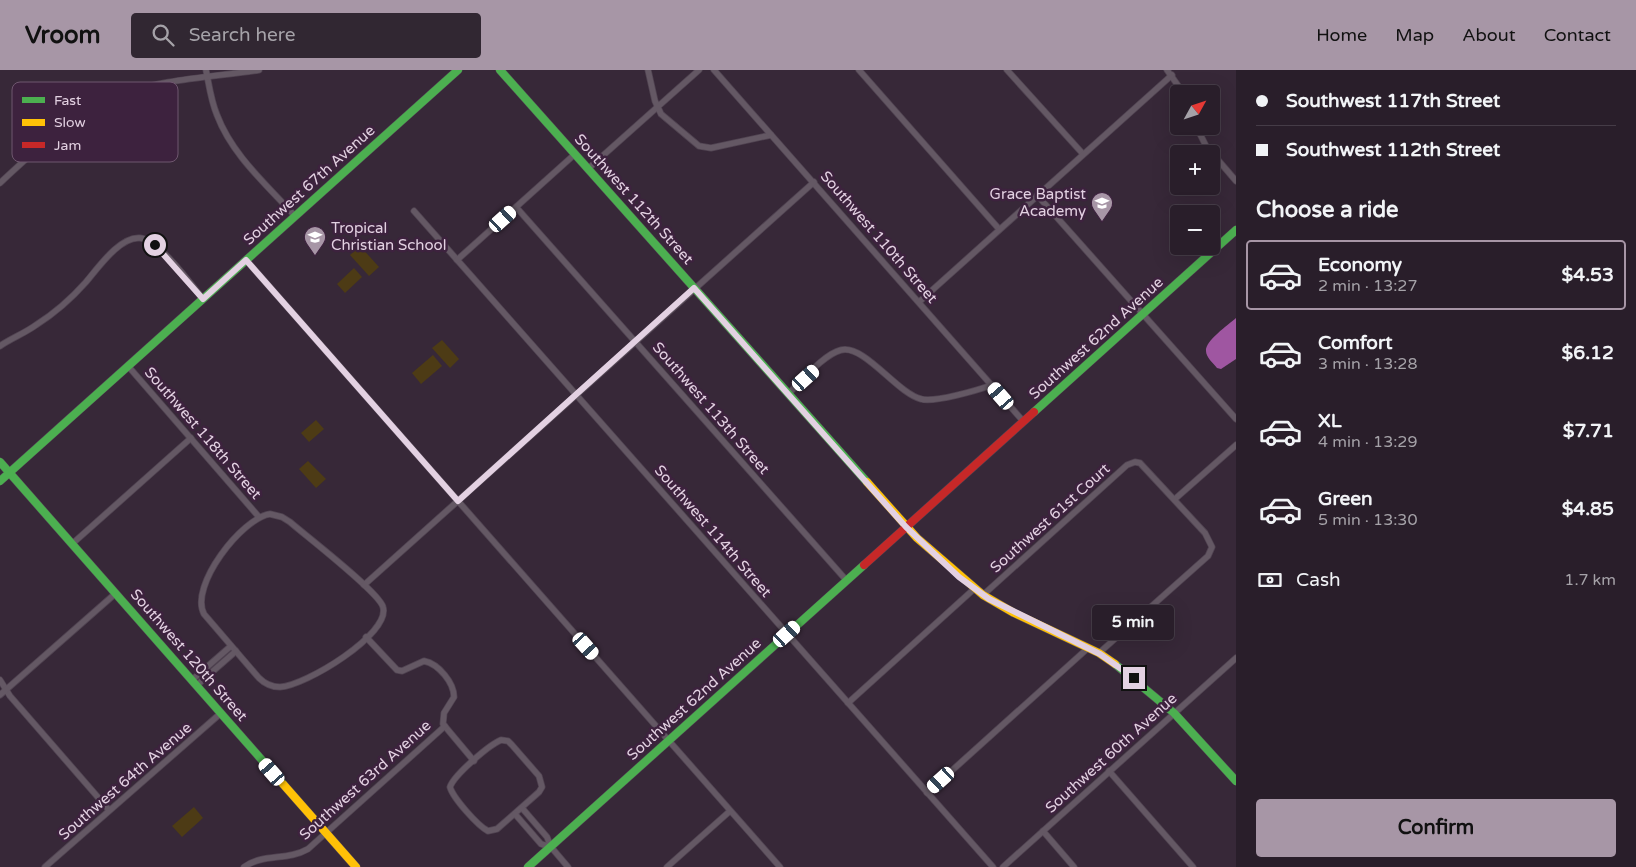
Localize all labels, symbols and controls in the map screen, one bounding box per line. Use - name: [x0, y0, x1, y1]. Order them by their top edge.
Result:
- search box: [131, 13, 481, 58]
- text: Vroom: [25, 21, 101, 50]
- icon: search: [149, 21, 177, 49]
- text: Search here: [189, 24, 296, 46]
- text: Home: [1316, 24, 1367, 46]
- text: Map: [1395, 24, 1434, 46]
- text: About: [1462, 24, 1516, 46]
- text: Contact: [1544, 24, 1611, 46]
- legend: [12, 82, 178, 162]
- north arrow: [1170, 85, 1220, 135]
- map controls: [1170, 85, 1220, 255]
- text: Southwest 117th Street: [1286, 90, 1500, 112]
- text: Fast: [54, 92, 82, 109]
- text: Slow: [54, 114, 86, 131]
- street label: Southwest 67th Avenue: [240, 121, 378, 249]
- street label: Southwest 112th Street: [571, 130, 697, 268]
- text: Jam: [54, 137, 81, 154]
- text: Southwest 112th Street: [1286, 139, 1500, 161]
- button: +: [1170, 145, 1220, 195]
- street label: Southwest 110th Street: [817, 167, 941, 307]
- place label: Grace Baptist Academy: [990, 185, 1086, 220]
- school or university icon: Grace Baptist Academy: [1090, 191, 1114, 222]
- text: Choose a ride: [1256, 197, 1399, 223]
- car: [486, 203, 519, 235]
- button: −: [1170, 205, 1220, 255]
- place label: Tropical Christian School: [331, 219, 446, 254]
- school or university icon: Tropical Christian School: [303, 225, 327, 256]
- route start: [144, 234, 166, 256]
- icon: car: [1258, 253, 1303, 298]
- text: Economy: [1318, 254, 1402, 276]
- text: $4.53: [1562, 264, 1614, 286]
- street label: Southwest 62nd Avenue: [1025, 273, 1167, 403]
- text: 2 min · 13:27: [1318, 276, 1417, 296]
- icon: car: [1258, 331, 1303, 376]
- text: Comfort: [1318, 332, 1392, 354]
- street label: Southwest 113th Street: [649, 338, 773, 478]
- text: $6.12: [1562, 342, 1614, 364]
- text: 3 min · 13:28: [1318, 354, 1417, 374]
- car: [789, 362, 822, 394]
- street label: Southwest 118th Street: [141, 363, 265, 503]
- car: [985, 380, 1016, 412]
- icon: car: [1258, 409, 1303, 454]
- text: XL: [1318, 410, 1342, 432]
- text: $7.71: [1563, 420, 1614, 442]
- text: 4 min · 13:29: [1318, 432, 1417, 452]
- street label: Southwest 61st Court: [986, 459, 1114, 576]
- street label: Southwest 114th Street: [651, 461, 775, 601]
- icon: car: [1258, 487, 1303, 532]
- text: Green: [1318, 488, 1372, 510]
- text: $4.85: [1562, 498, 1614, 520]
- text: 5 min · 13:30: [1318, 510, 1417, 530]
- icon: cash: [1256, 566, 1284, 594]
- text: Cash: [1296, 569, 1341, 591]
- text: 1.7 km: [1564, 570, 1616, 590]
- street label: Southwest 120th Street: [127, 585, 251, 725]
- callout: 5 min: [1093, 606, 1175, 640]
- text: 5 min: [1112, 612, 1154, 632]
- car: [770, 618, 803, 650]
- car: [570, 630, 601, 662]
- street label: Southwest 62nd Avenue: [623, 634, 765, 764]
- route end: [1123, 667, 1145, 689]
- street label: Southwest 60th Avenue: [1042, 689, 1180, 817]
- street label: Southwest 63rd Avenue: [296, 716, 434, 844]
- street label: Southwest 64th Avenue: [55, 718, 195, 844]
- car: [256, 756, 287, 788]
- car: [924, 764, 957, 796]
- button: Confirm: [1256, 799, 1616, 857]

